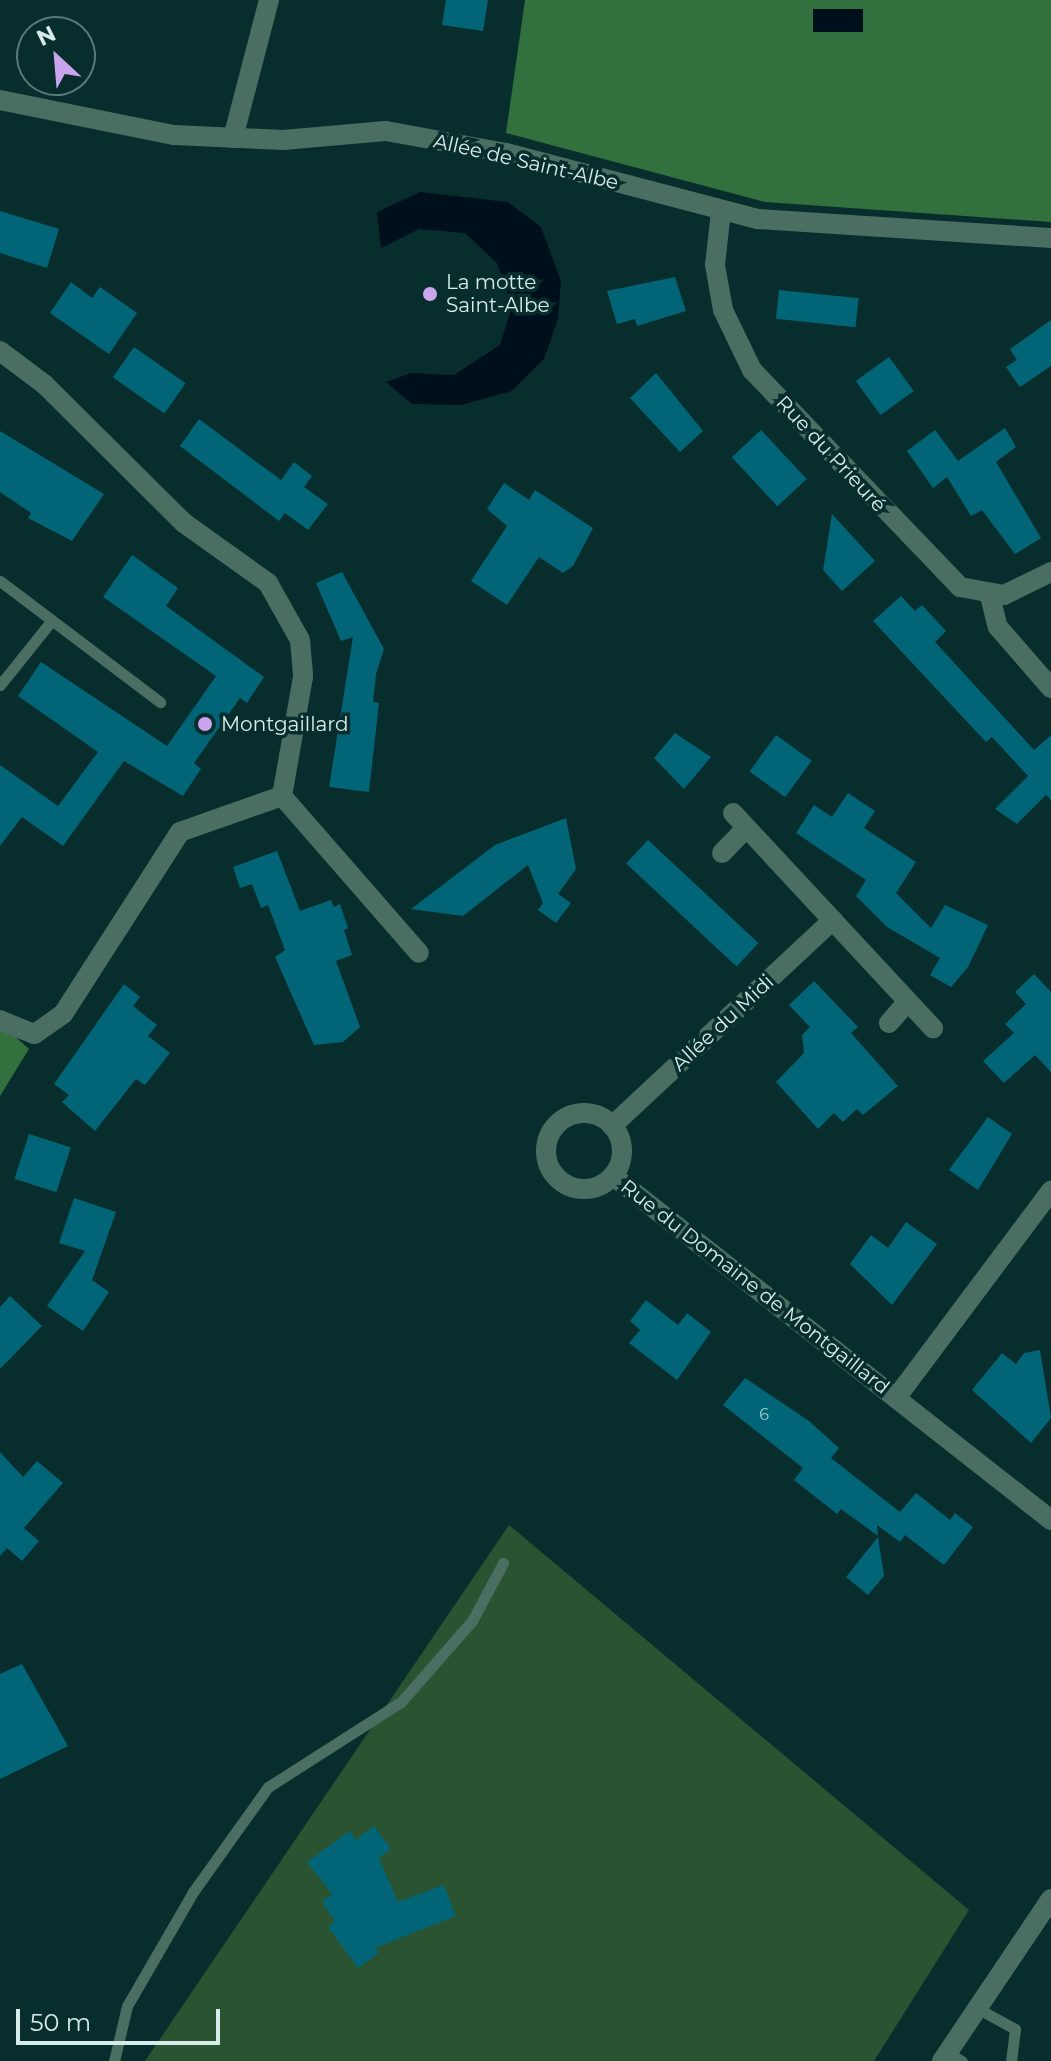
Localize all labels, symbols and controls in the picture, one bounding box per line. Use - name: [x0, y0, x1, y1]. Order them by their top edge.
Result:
- north arrow: [16, 16, 96, 96]
- text: N: [32, 20, 60, 52]
- street label: Allée de Saint-Albe: [431, 129, 621, 195]
- place label: La motte Saint-Albe: [446, 270, 550, 317]
- marker: La motte Saint-Albe: [421, 285, 439, 303]
- street label: Rue du Prieuré: [771, 391, 891, 517]
- place label: Montgaillard: [221, 712, 349, 736]
- marker: Montgaillard: [196, 715, 214, 733]
- street label: Allée du Midi: [667, 970, 779, 1076]
- street label: Rue du Domaine de Montgaillard: [616, 1175, 894, 1399]
- house number: 6: [759, 1405, 769, 1425]
- scale bar: [20, 1993, 224, 2043]
- text: 50 m: [30, 2008, 91, 2037]

